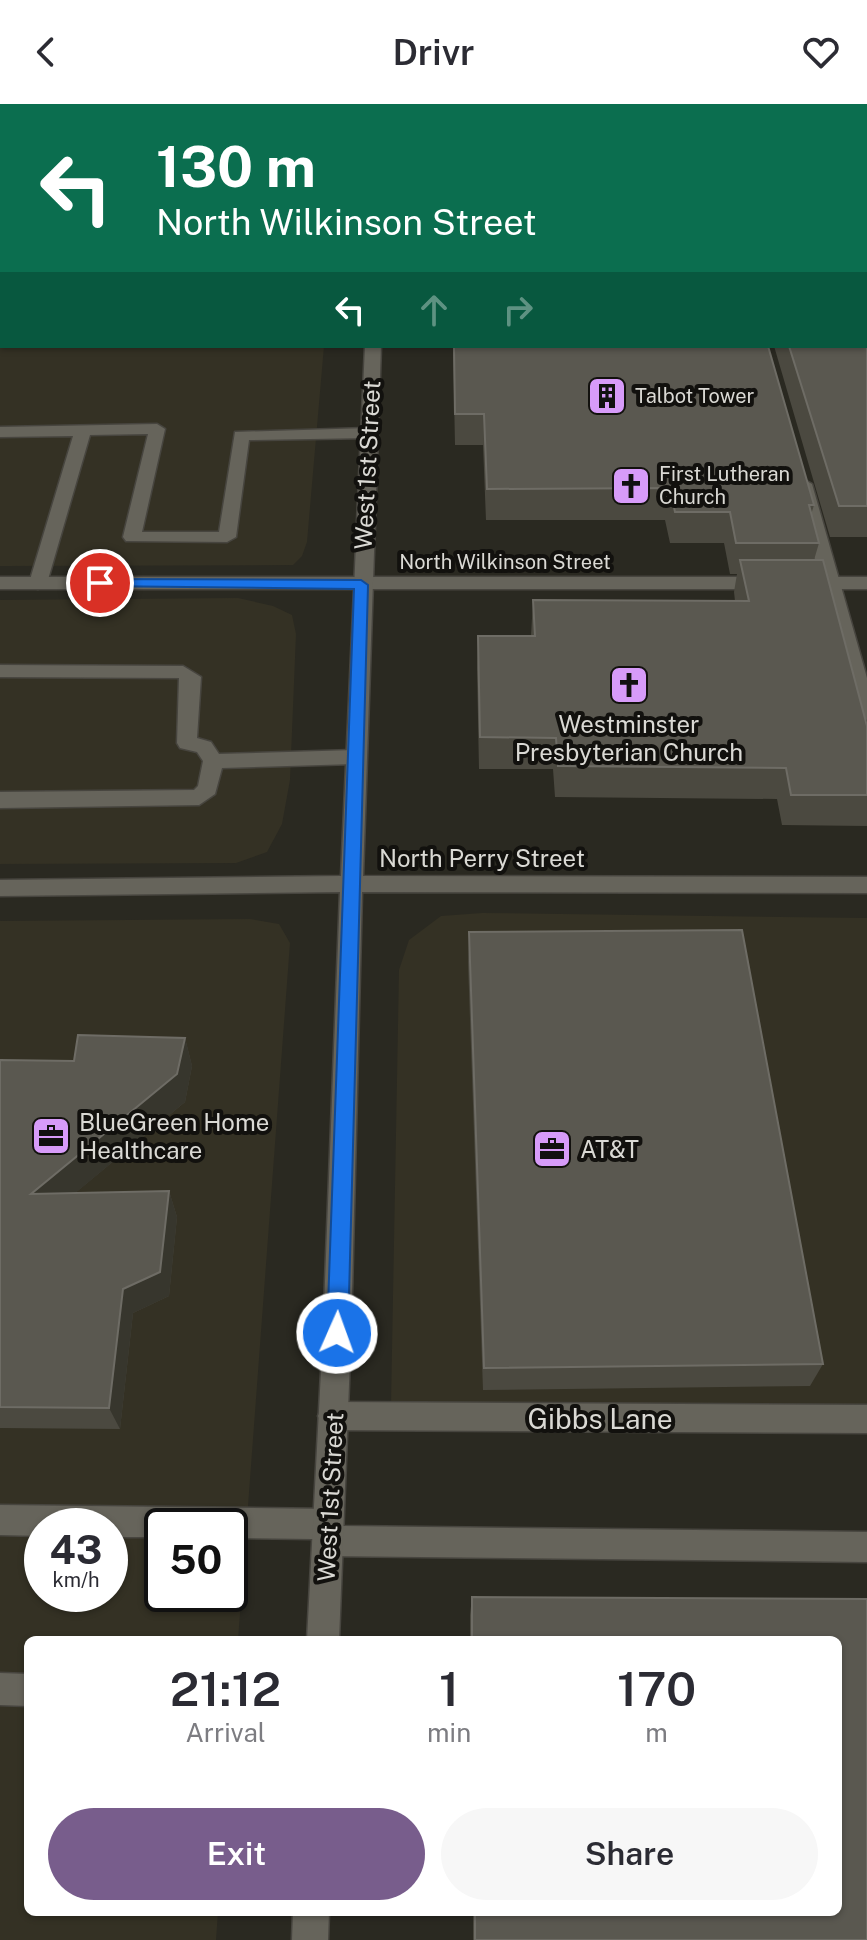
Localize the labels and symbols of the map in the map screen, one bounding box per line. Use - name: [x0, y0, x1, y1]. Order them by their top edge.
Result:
- building icon: Talbot Tower: [586, 375, 628, 417]
- street label: West 1st Street: [349, 380, 385, 550]
- place label: Talbot Tower: [635, 384, 755, 408]
- place label: First Lutheran Church: [659, 462, 790, 509]
- church icon: First Lutheran Church: [610, 465, 652, 507]
- pin: [66, 549, 134, 617]
- street label: North Wilkinson Street: [399, 550, 611, 574]
- church icon: Westminster Presbyterian Church: [608, 664, 650, 706]
- place label: Westminster Presbyterian Church: [515, 710, 743, 766]
- street label: North Perry Street: [379, 844, 585, 872]
- place label: BlueGreen Home Healthcare: [79, 1108, 269, 1164]
- office icon: BlueGreen Home Healthcare: [30, 1115, 72, 1157]
- office icon: AT&T: [531, 1128, 573, 1170]
- place label: AT&T: [580, 1135, 639, 1163]
- position arrow: [295, 1291, 379, 1375]
- street label: Gibbs Lane: [527, 1402, 673, 1435]
- street label: West 1st Street: [312, 1412, 348, 1582]
- speed limit sign: 50: [144, 1508, 248, 1612]

